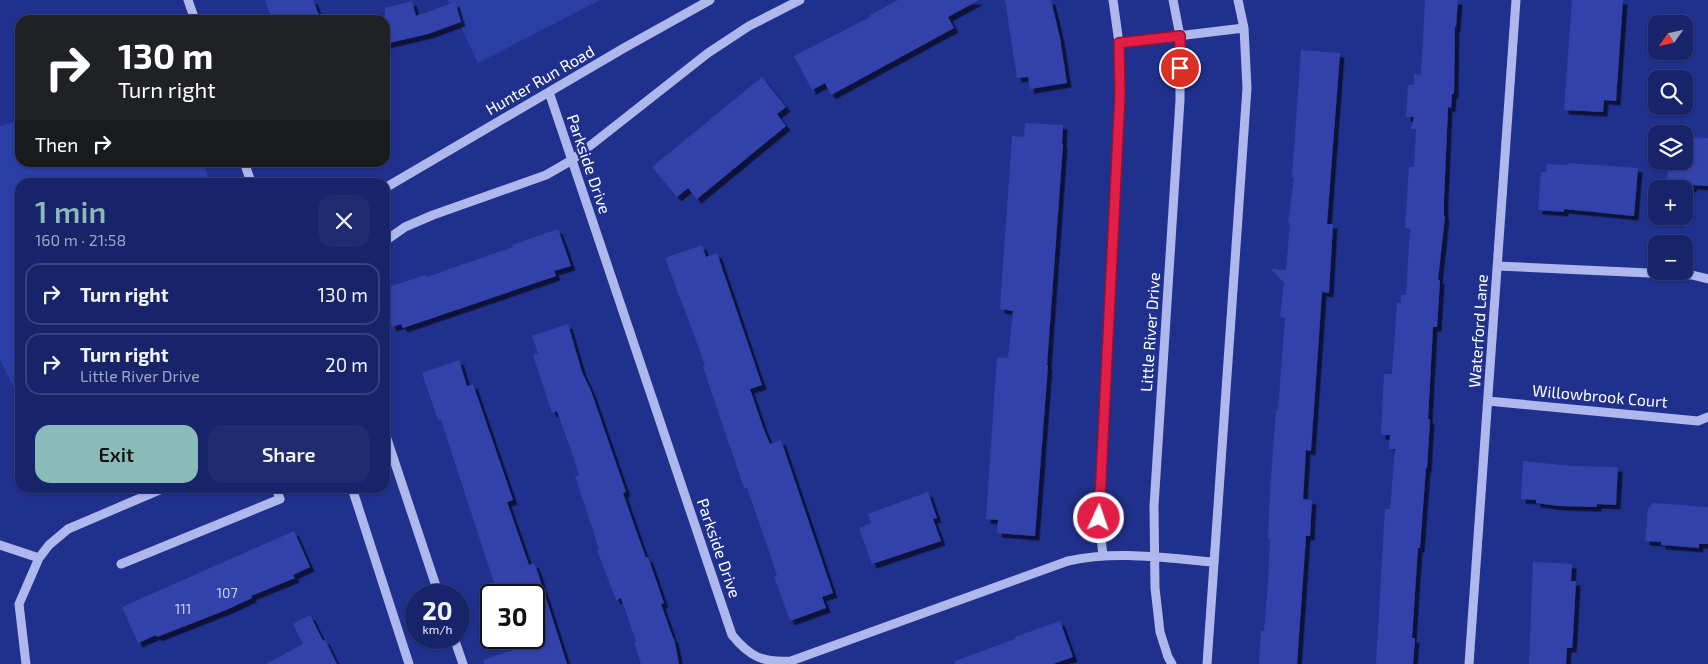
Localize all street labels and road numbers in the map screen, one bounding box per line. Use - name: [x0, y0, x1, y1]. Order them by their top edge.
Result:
- street label: Hunter Run Road: [482, 41, 597, 118]
- street label: Parkside Drive: [564, 112, 615, 216]
- street label: Little River Drive: [1136, 272, 1163, 392]
- street label: Waterford Lane: [1464, 274, 1491, 388]
- street label: Willowbrook Court: [1532, 380, 1668, 411]
- street label: Parkside Drive: [694, 496, 745, 600]

